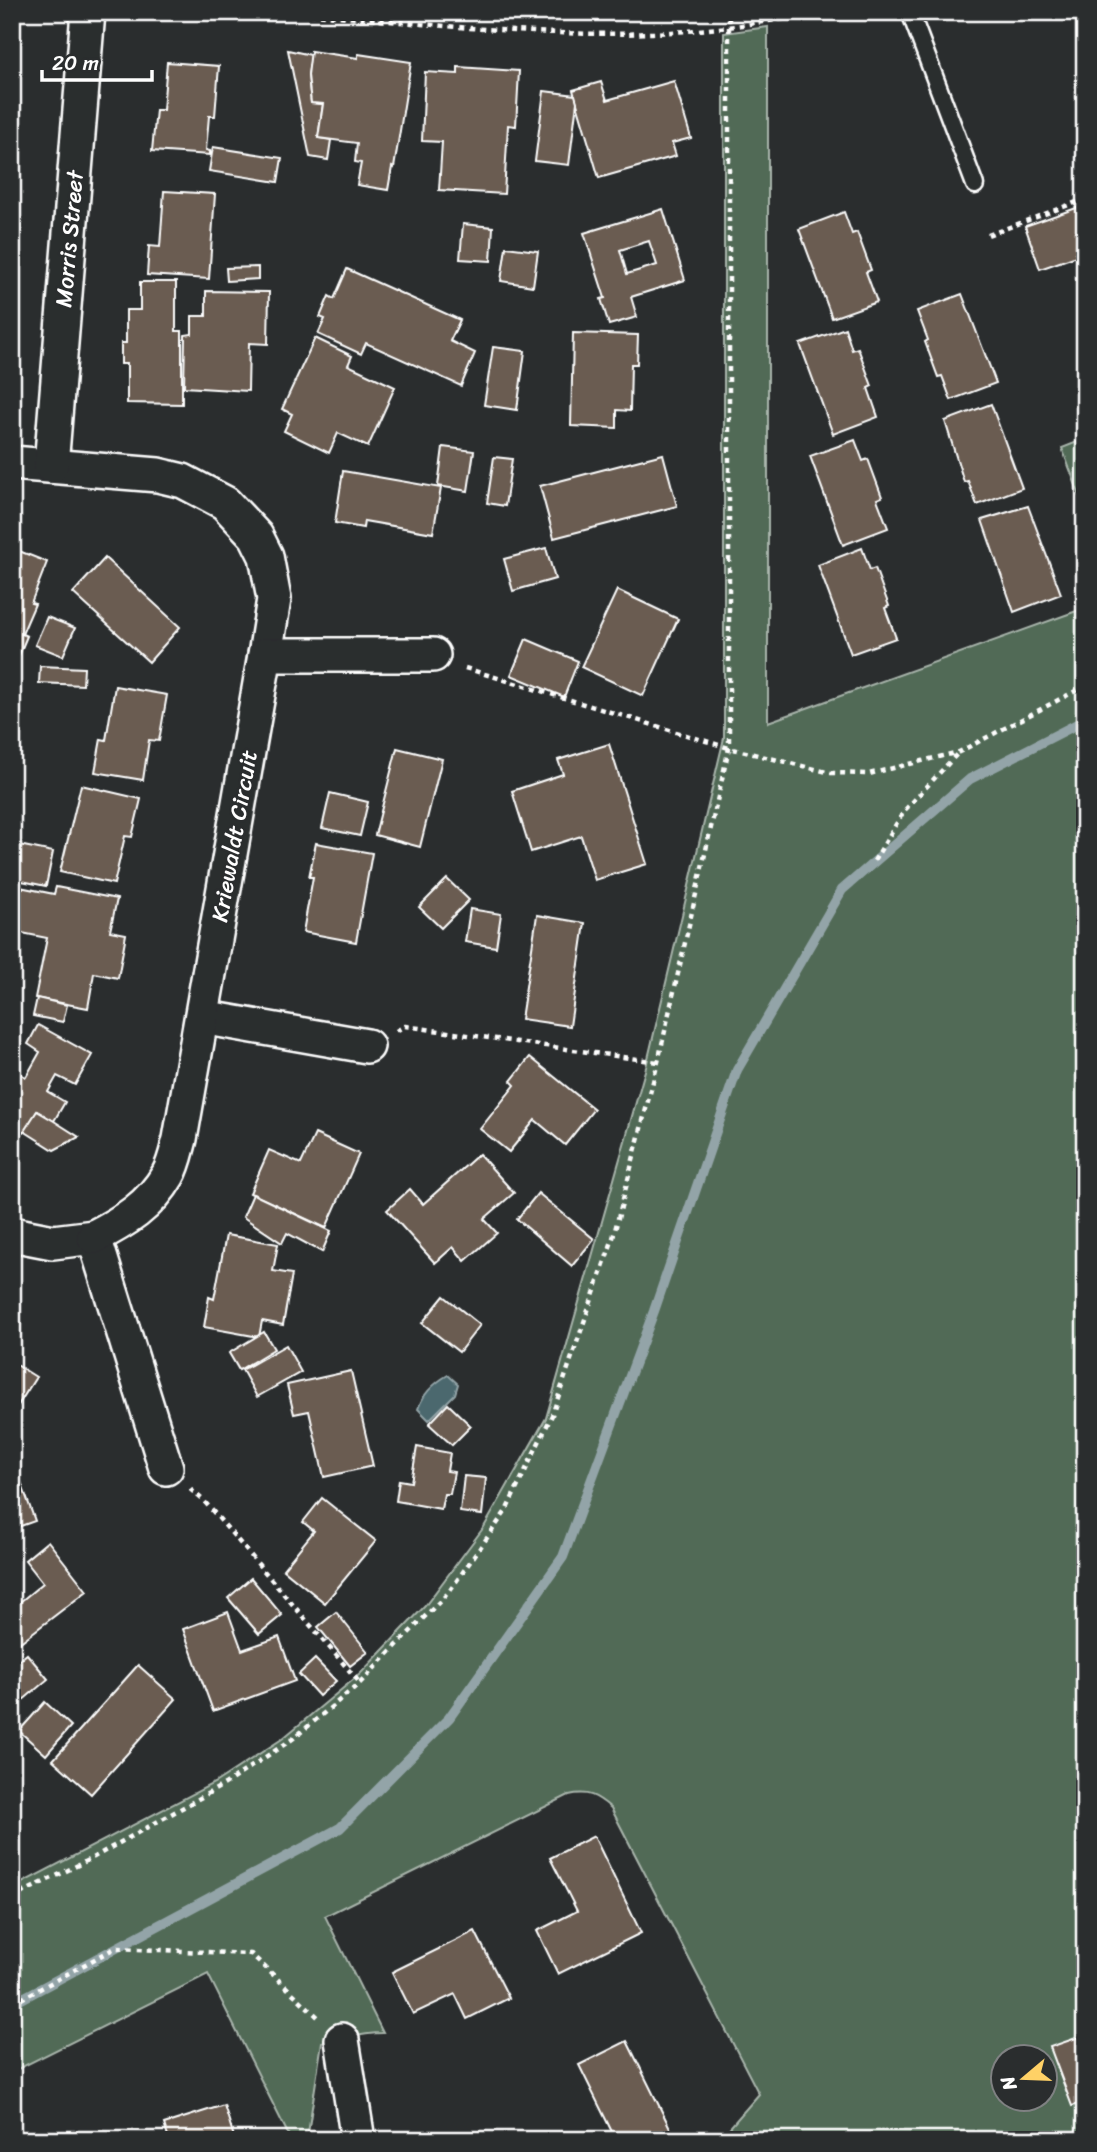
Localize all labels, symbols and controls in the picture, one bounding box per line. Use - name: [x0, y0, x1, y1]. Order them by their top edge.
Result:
- scale bar: [42, 38, 152, 82]
- text: 20 m: [52, 44, 99, 82]
- street label: Morris Street: [43, 167, 96, 309]
- street label: Kriewaldt Circuit: [199, 747, 270, 925]
- north arrow: [988, 2044, 1058, 2114]
- text: N: [990, 2071, 1026, 2096]

